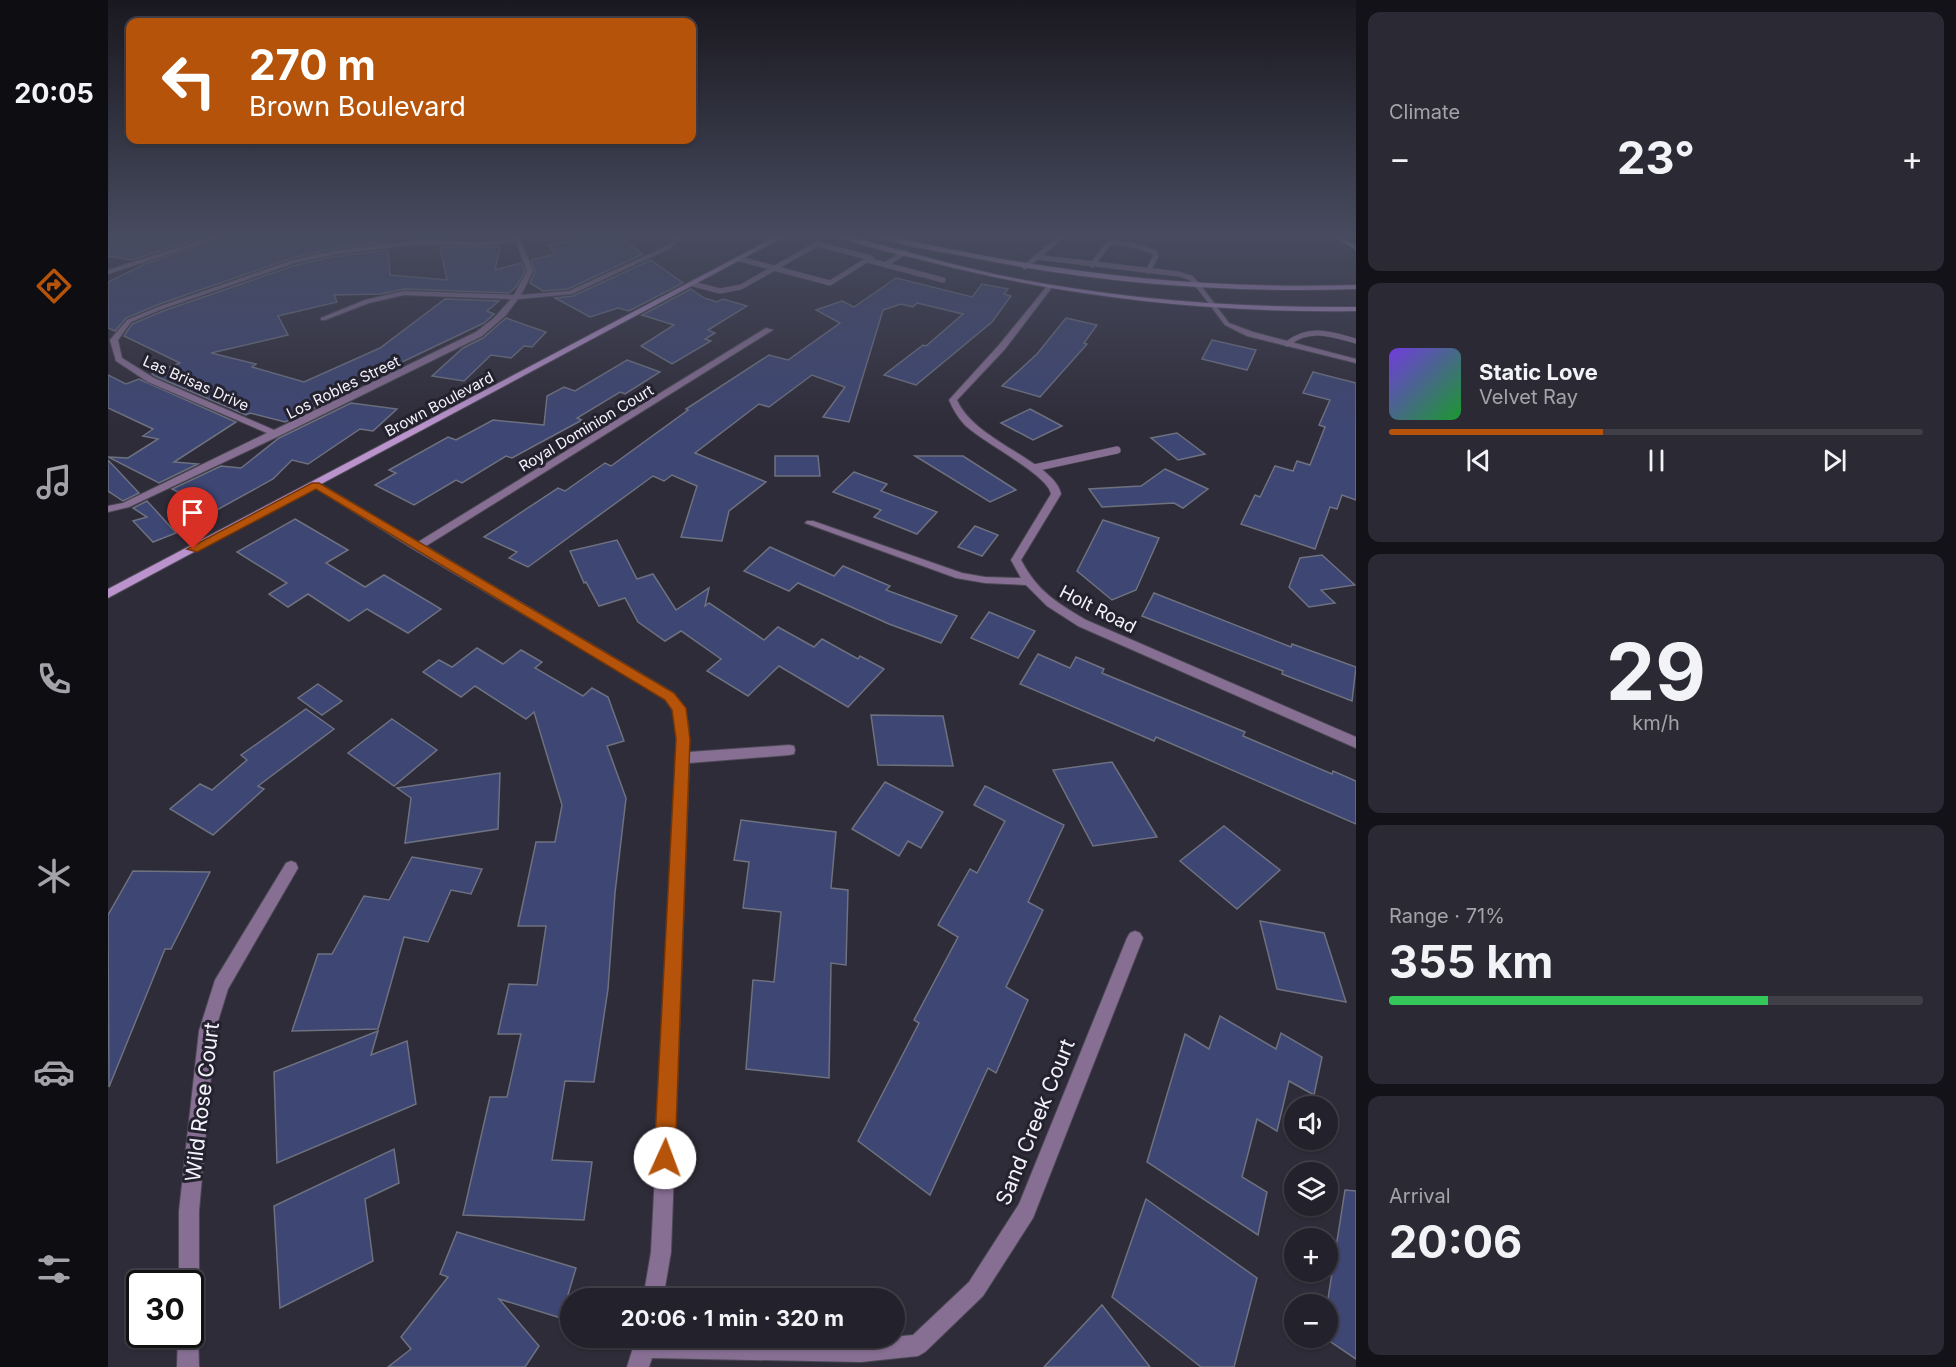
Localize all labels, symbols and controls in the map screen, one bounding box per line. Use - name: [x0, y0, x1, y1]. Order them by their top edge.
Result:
- text: 270 m: [249, 39, 376, 90]
- icon: left: [150, 42, 228, 120]
- text: 20:05: [14, 77, 94, 110]
- text: Brown Boulevard: [249, 90, 466, 123]
- text: Climate: [1389, 100, 1460, 124]
- text: 23°: [1617, 130, 1695, 185]
- text: −: [1389, 138, 1411, 178]
- text: +: [1901, 138, 1923, 178]
- icon: directions: [33, 265, 75, 307]
- street label: Las Brisas Drive: [140, 351, 252, 415]
- street label: Los Robles Street: [283, 351, 403, 423]
- text: Static Love: [1479, 359, 1598, 385]
- street label: Brown Boulevard: [381, 367, 497, 441]
- street label: Royal Dominion Court: [515, 380, 657, 476]
- text: Velvet Ray: [1479, 385, 1578, 409]
- icon: previous: [1462, 444, 1495, 477]
- icon: pause: [1640, 444, 1673, 477]
- icon: next: [1818, 444, 1851, 477]
- icon: music: [33, 461, 75, 503]
- pin: [167, 487, 218, 549]
- icon: arrive: [176, 496, 209, 529]
- street label: Holt Road: [1056, 581, 1140, 637]
- text: 29: [1606, 624, 1706, 719]
- icon: phone: [33, 658, 75, 700]
- text: km/h: [1632, 711, 1680, 735]
- icon: climate: [33, 855, 75, 897]
- text: Range · 71%: [1389, 904, 1505, 928]
- text: 355 km: [1389, 934, 1553, 989]
- street label: Wild Rose Court: [180, 1021, 224, 1183]
- street label: Sand Creek Court: [990, 1035, 1080, 1209]
- icon: car: [33, 1051, 75, 1093]
- map controls: [1284, 1096, 1338, 1348]
- button: sound: [1284, 1096, 1338, 1150]
- position arrow: [633, 1126, 697, 1190]
- button: layers: [1284, 1162, 1338, 1216]
- text: Arrival: [1389, 1184, 1451, 1208]
- text: 20:06: [1389, 1214, 1522, 1269]
- button: +: [1284, 1228, 1338, 1282]
- icon: filters: [33, 1248, 75, 1290]
- speed limit sign: 30: [126, 1270, 204, 1348]
- button: −: [1284, 1294, 1338, 1348]
- text: 20:06 · 1 min · 320 m: [621, 1305, 844, 1331]

